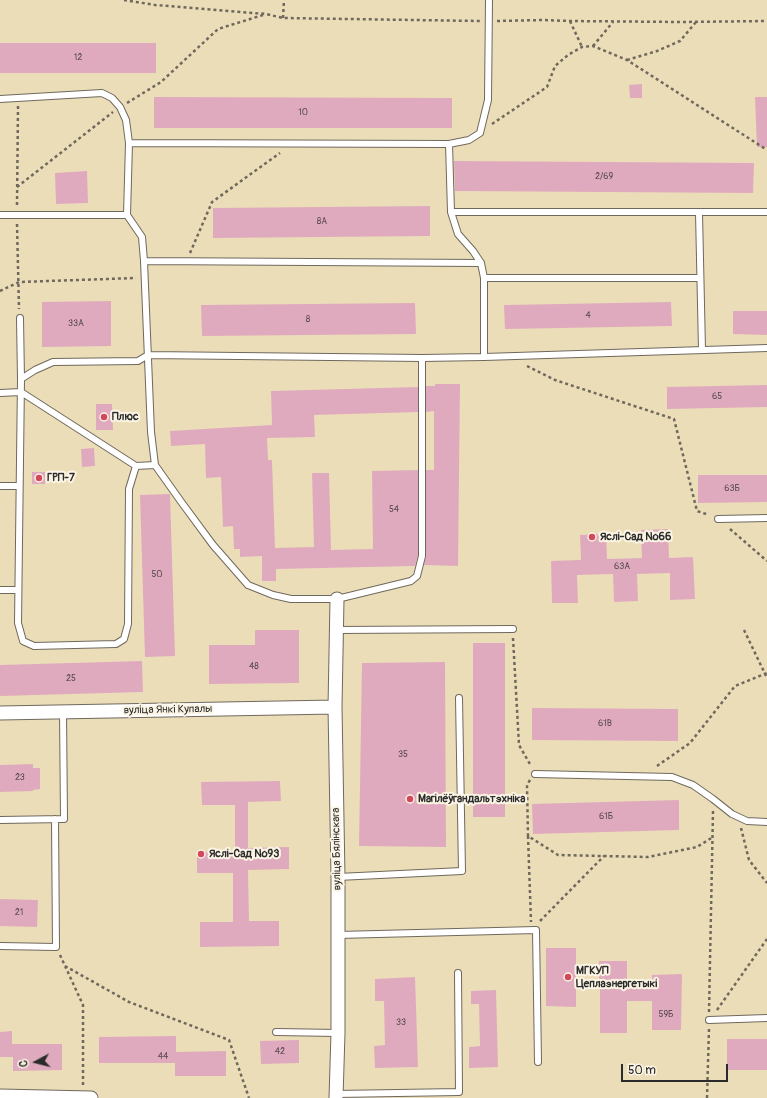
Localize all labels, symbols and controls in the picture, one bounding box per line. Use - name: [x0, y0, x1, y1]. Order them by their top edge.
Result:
- house number: 12: [74, 53, 82, 63]
- house number: 10: [298, 108, 308, 118]
- house number: 2/69: [595, 172, 613, 182]
- house number: 8А: [317, 217, 327, 227]
- house number: 4: [585, 311, 591, 321]
- house number: 8: [306, 315, 310, 325]
- house number: 33А: [68, 319, 84, 329]
- house number: 65: [712, 392, 722, 402]
- place label: Плюс: [112, 410, 139, 424]
- marker: Плюс: [99, 412, 109, 422]
- place label: ГРП-7: [47, 471, 75, 485]
- marker: ГРП-7: [34, 473, 44, 483]
- house number: 63Б: [724, 484, 740, 494]
- house number: 54: [389, 505, 399, 515]
- place label: Яслі-Сад №66: [600, 530, 671, 544]
- marker: Яслі-Сад №66: [587, 532, 597, 542]
- house number: 63А: [614, 562, 630, 572]
- house number: 50: [151, 570, 163, 580]
- house number: 48: [249, 662, 259, 672]
- house number: 25: [66, 674, 76, 684]
- street label: вуліца Янкі Купалы: [124, 703, 212, 717]
- house number: 61В: [598, 719, 612, 729]
- house number: 35: [398, 750, 408, 760]
- house number: 23: [15, 773, 25, 783]
- place label: Магілёўгандальтэхніка: [418, 792, 525, 806]
- marker: Магілёўгандальтэхніка: [405, 794, 415, 804]
- street label: вуліца Бялінскага: [330, 808, 344, 890]
- house number: 61Б: [599, 812, 613, 822]
- place label: Яслі-Сад №93: [209, 847, 279, 861]
- marker: Яслі-Сад №93: [196, 849, 206, 859]
- house number: 21: [15, 908, 23, 918]
- place label: МГКУП Цеплаэнергетыкі: [576, 964, 657, 990]
- marker: МГКУП Цеплаэнергетыкі: [563, 972, 573, 982]
- house number: 59Б: [659, 1010, 673, 1020]
- house number: 33: [396, 1018, 406, 1028]
- north arrow: [16, 1042, 56, 1082]
- house number: 42: [275, 1047, 285, 1057]
- house number: 44: [158, 1052, 168, 1062]
- scale bar: [623, 1056, 730, 1082]
- text: С: [17, 1059, 30, 1068]
- text: 50 m: [628, 1063, 656, 1078]

